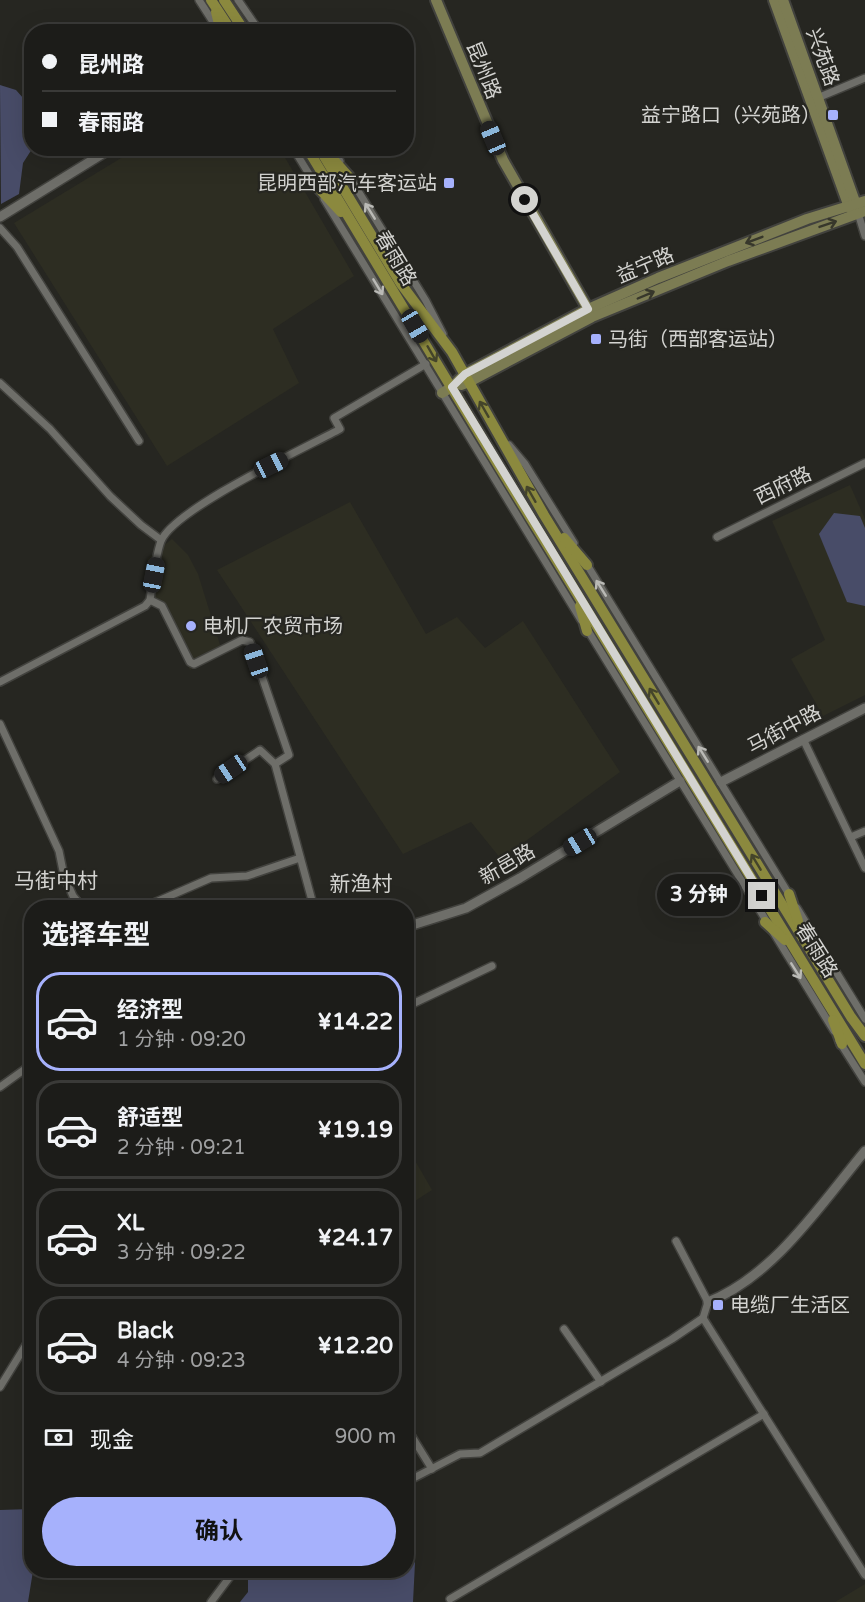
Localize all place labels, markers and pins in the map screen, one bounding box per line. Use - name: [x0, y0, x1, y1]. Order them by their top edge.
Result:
- place label: 益宁路口（兴苑路）: [641, 104, 821, 128]
- marker: 益宁路口（兴苑路）: [826, 108, 840, 122]
- place label: 昆明西部汽车客运站: [257, 172, 437, 196]
- marker: 昆明西部汽车客运站: [442, 176, 456, 190]
- place label: 马街（西部客运站）: [608, 328, 788, 352]
- marker: 马街（西部客运站）: [589, 332, 603, 346]
- place label: 电机厂农贸市场: [203, 615, 343, 639]
- marker: 电机厂农贸市场: [184, 619, 198, 633]
- place label: 电缆厂生活区: [730, 1294, 850, 1318]
- marker: 电缆厂生活区: [711, 1298, 725, 1312]

